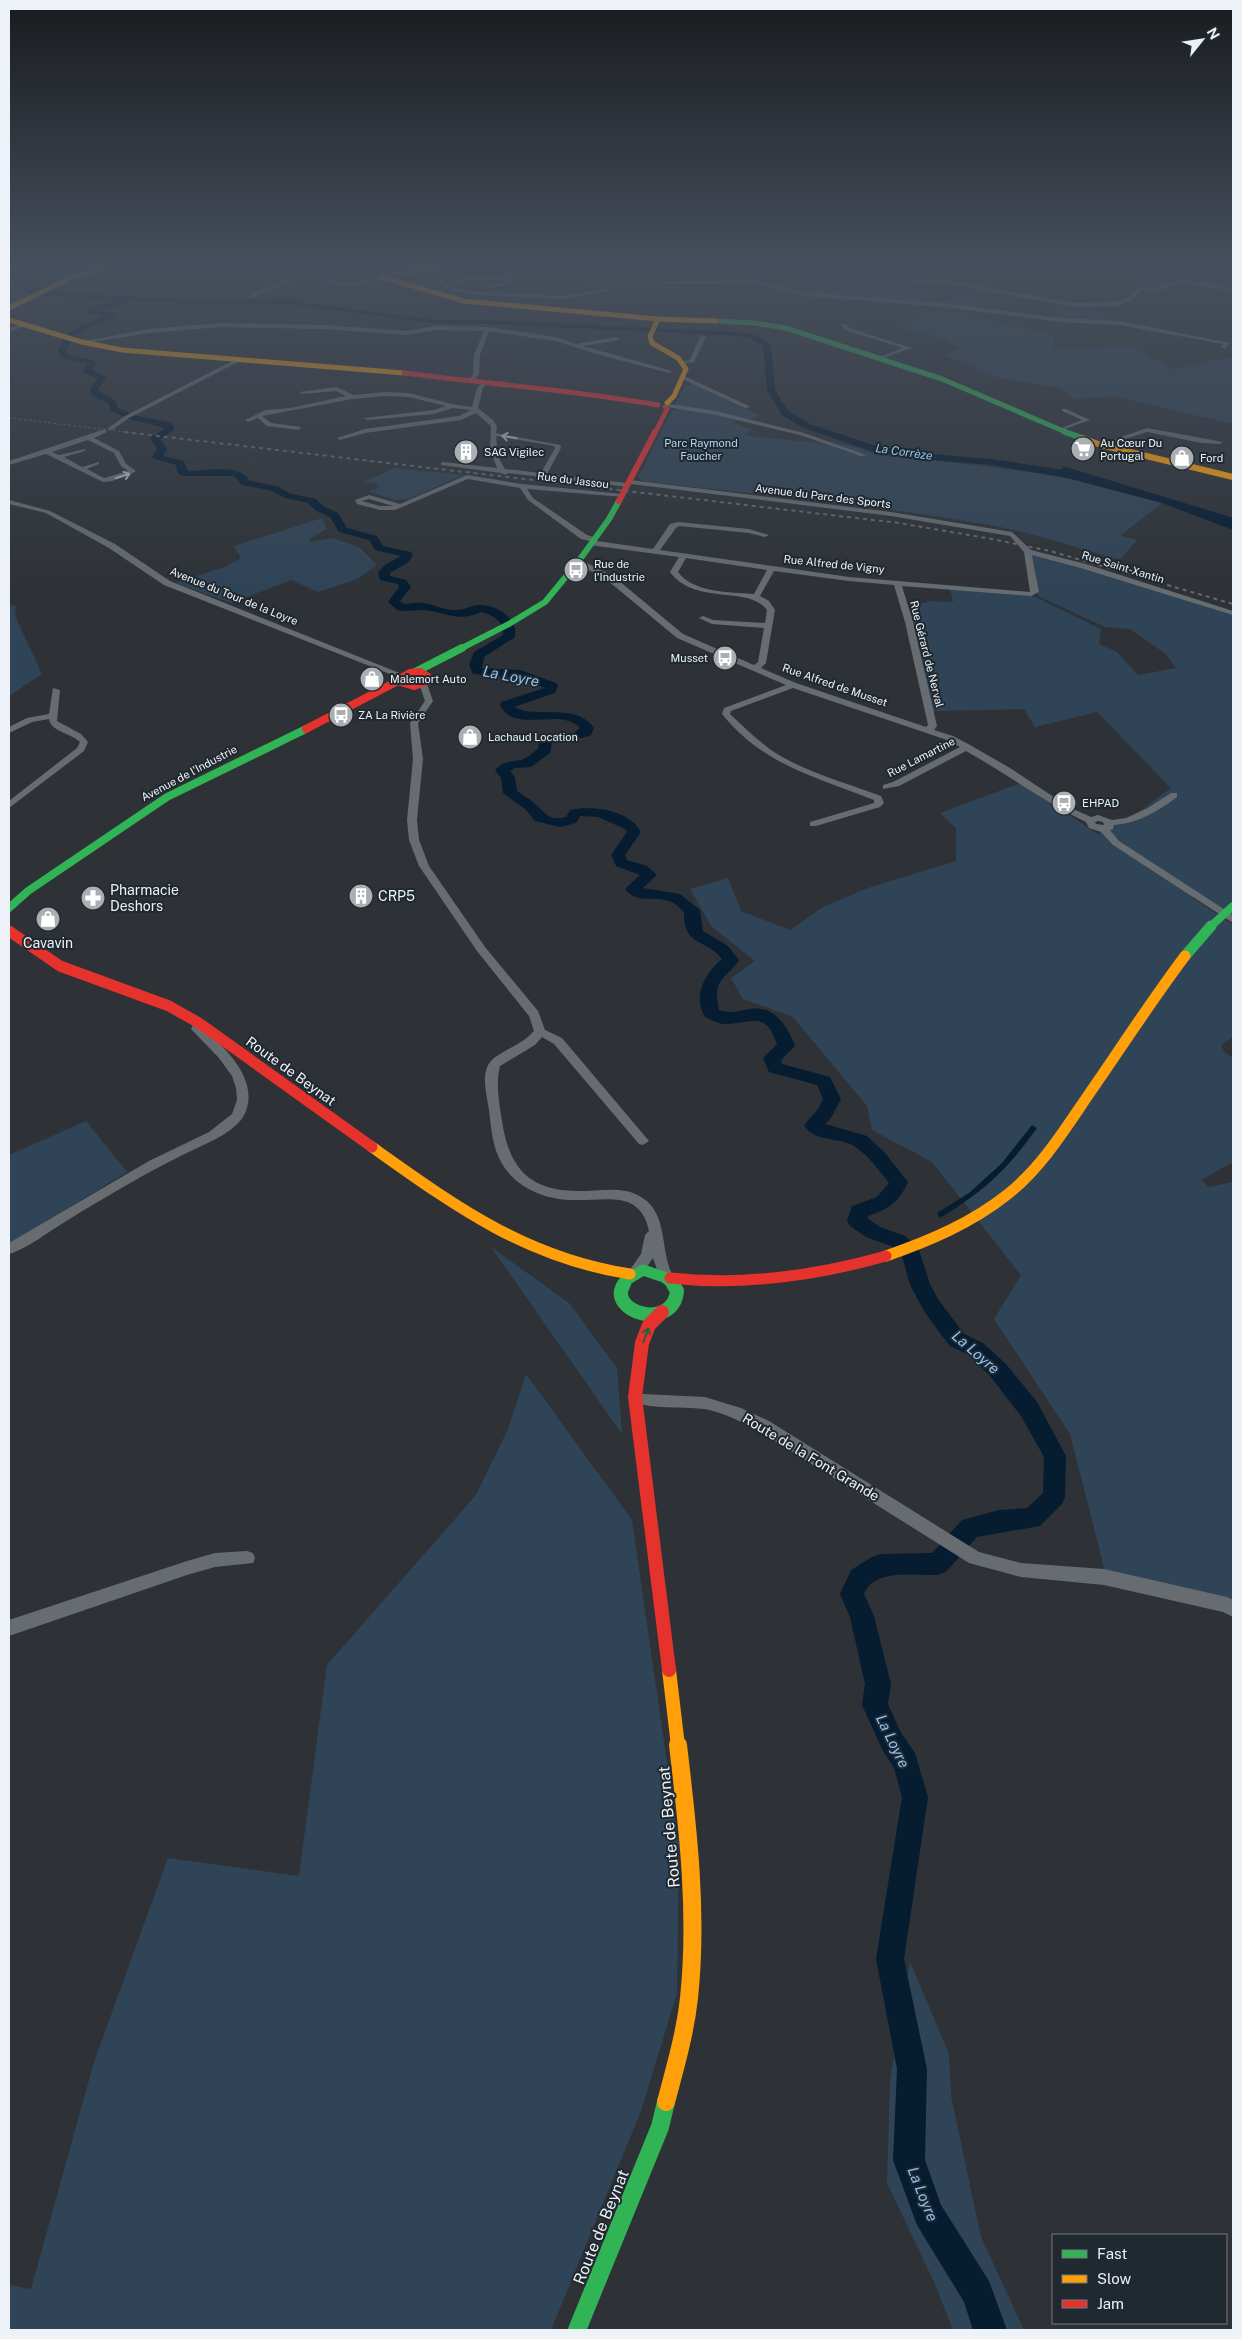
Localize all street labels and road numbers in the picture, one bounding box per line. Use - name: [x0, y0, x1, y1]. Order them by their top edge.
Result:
- street label: Rue du Jassou: [537, 470, 609, 490]
- street label: Avenue du Parc des Sports: [754, 482, 892, 510]
- street label: Rue Saint-Xantin: [1080, 549, 1166, 585]
- street label: Rue Alfred de Vigny: [783, 553, 885, 575]
- street label: Avenue du Tour de la Loyre: [168, 565, 300, 627]
- street label: Rue Gérard de Nerval: [908, 599, 946, 709]
- street label: Rue Alfred de Musset: [781, 661, 889, 709]
- street label: Rue Lamartine: [885, 735, 957, 779]
- street label: Avenue de l'Industrie: [139, 743, 239, 803]
- street label: Route de Beynat: [243, 1033, 339, 1109]
- street label: Route de la Font Grande: [740, 1410, 882, 1504]
- street label: Route de Beynat: [654, 1765, 684, 1889]
- street label: Route de Beynat: [569, 2167, 633, 2287]

